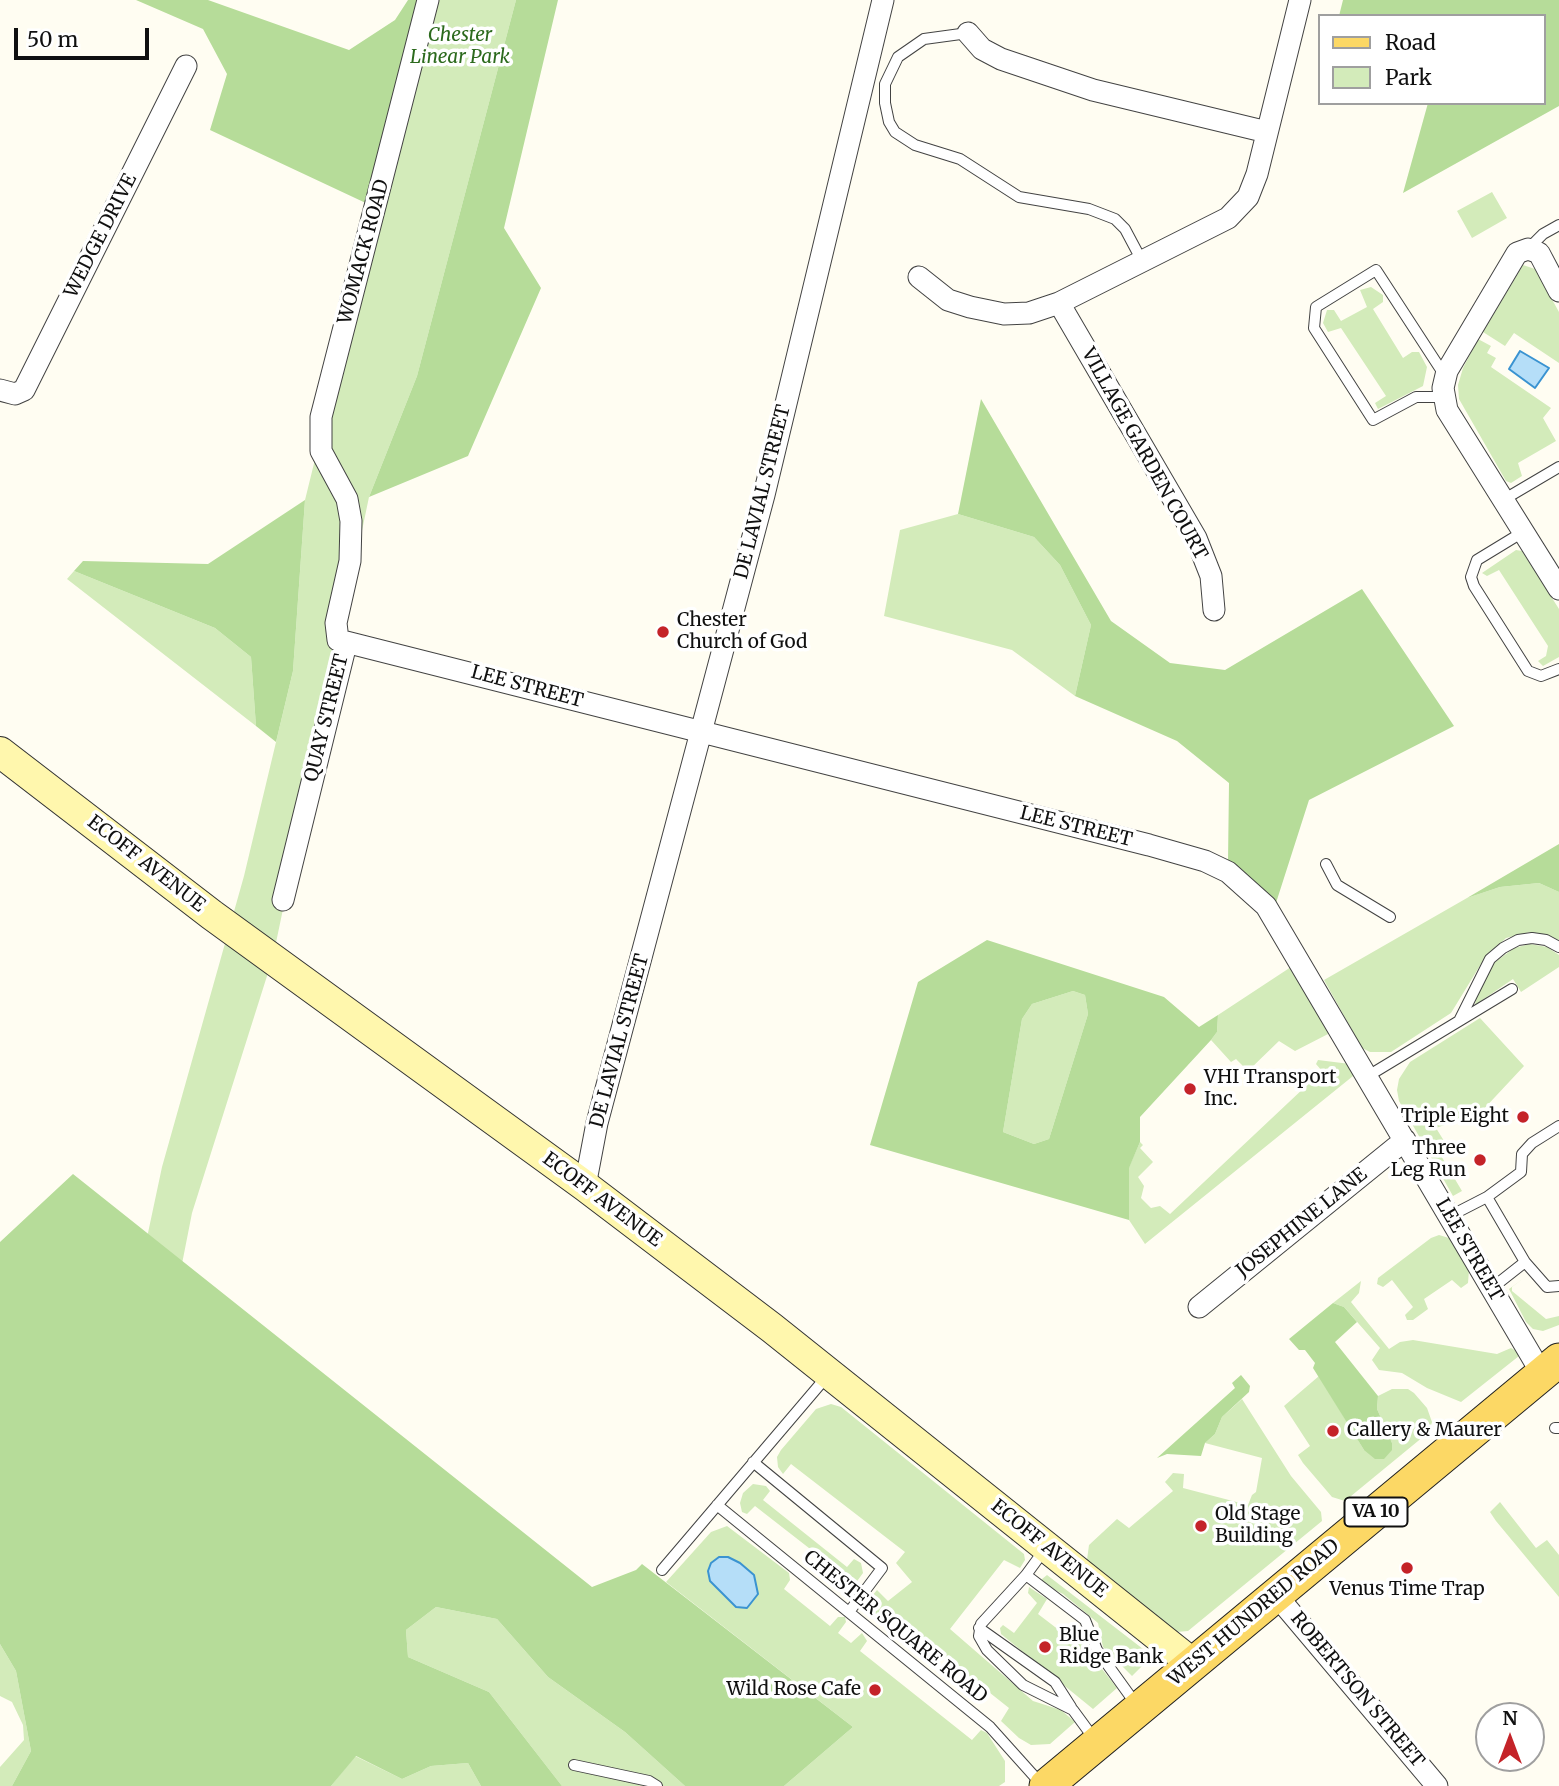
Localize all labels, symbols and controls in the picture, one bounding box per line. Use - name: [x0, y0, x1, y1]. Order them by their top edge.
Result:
- scale bar: [18, 14, 152, 58]
- legend: [1318, 14, 1545, 105]
- park label: Chester Linear Park: [410, 25, 510, 69]
- text: 50 m: [27, 26, 78, 53]
- text: Road: [1385, 29, 1436, 56]
- text: Park: [1385, 64, 1432, 91]
- street label: WEDGE DRIVE: [60, 170, 142, 302]
- street label: WOMACK ROAD: [334, 177, 394, 327]
- street label: VILLAGE GARDEN COURT: [1076, 344, 1212, 564]
- street label: DE LAVIAL STREET: [730, 403, 796, 581]
- place label: Chester Church of God: [677, 610, 808, 654]
- marker: Chester Church of God: [655, 624, 671, 640]
- street label: QUAY STREET: [300, 652, 354, 784]
- street label: LEE STREET: [469, 661, 585, 713]
- street label: LEE STREET: [1017, 802, 1135, 852]
- street label: ECOFF AVENUE: [83, 811, 209, 917]
- street label: DE LAVIAL STREET: [586, 952, 654, 1130]
- place label: VHI Transport Inc.: [1204, 1067, 1336, 1111]
- marker: VHI Transport Inc.: [1182, 1081, 1198, 1097]
- place label: Triple Eight: [1401, 1106, 1509, 1128]
- marker: Triple Eight: [1515, 1109, 1531, 1125]
- place label: Three Leg Run: [1391, 1138, 1466, 1182]
- street label: ECOFF AVENUE: [538, 1148, 666, 1252]
- marker: Three Leg Run: [1472, 1152, 1488, 1168]
- street label: JOSEPHINE LANE: [1232, 1163, 1372, 1283]
- street label: LEE STREET: [1430, 1195, 1508, 1305]
- place label: Callery & Maurer: [1347, 1420, 1502, 1442]
- marker: Callery & Maurer: [1325, 1423, 1341, 1439]
- street label: ECOFF AVENUE: [986, 1495, 1112, 1603]
- road number: VA 10: [1344, 1498, 1408, 1526]
- place label: Old Stage Building: [1215, 1504, 1300, 1548]
- marker: Old Stage Building: [1193, 1518, 1209, 1534]
- street label: WEST HUNDRED ROAD: [1164, 1535, 1344, 1691]
- street label: CHESTER SQUARE ROAD: [799, 1546, 991, 1708]
- marker: Venus Time Trap: [1399, 1560, 1415, 1576]
- place label: Venus Time Trap: [1329, 1579, 1485, 1601]
- street label: ROBERTSON STREET: [1285, 1608, 1429, 1772]
- place label: Blue Ridge Bank: [1059, 1625, 1164, 1669]
- marker: Blue Ridge Bank: [1037, 1639, 1053, 1655]
- place label: Wild Rose Cafe: [727, 1679, 861, 1701]
- marker: Wild Rose Cafe: [867, 1682, 883, 1698]
- north arrow: [1475, 1702, 1545, 1772]
- text: N: [1502, 1706, 1518, 1730]

